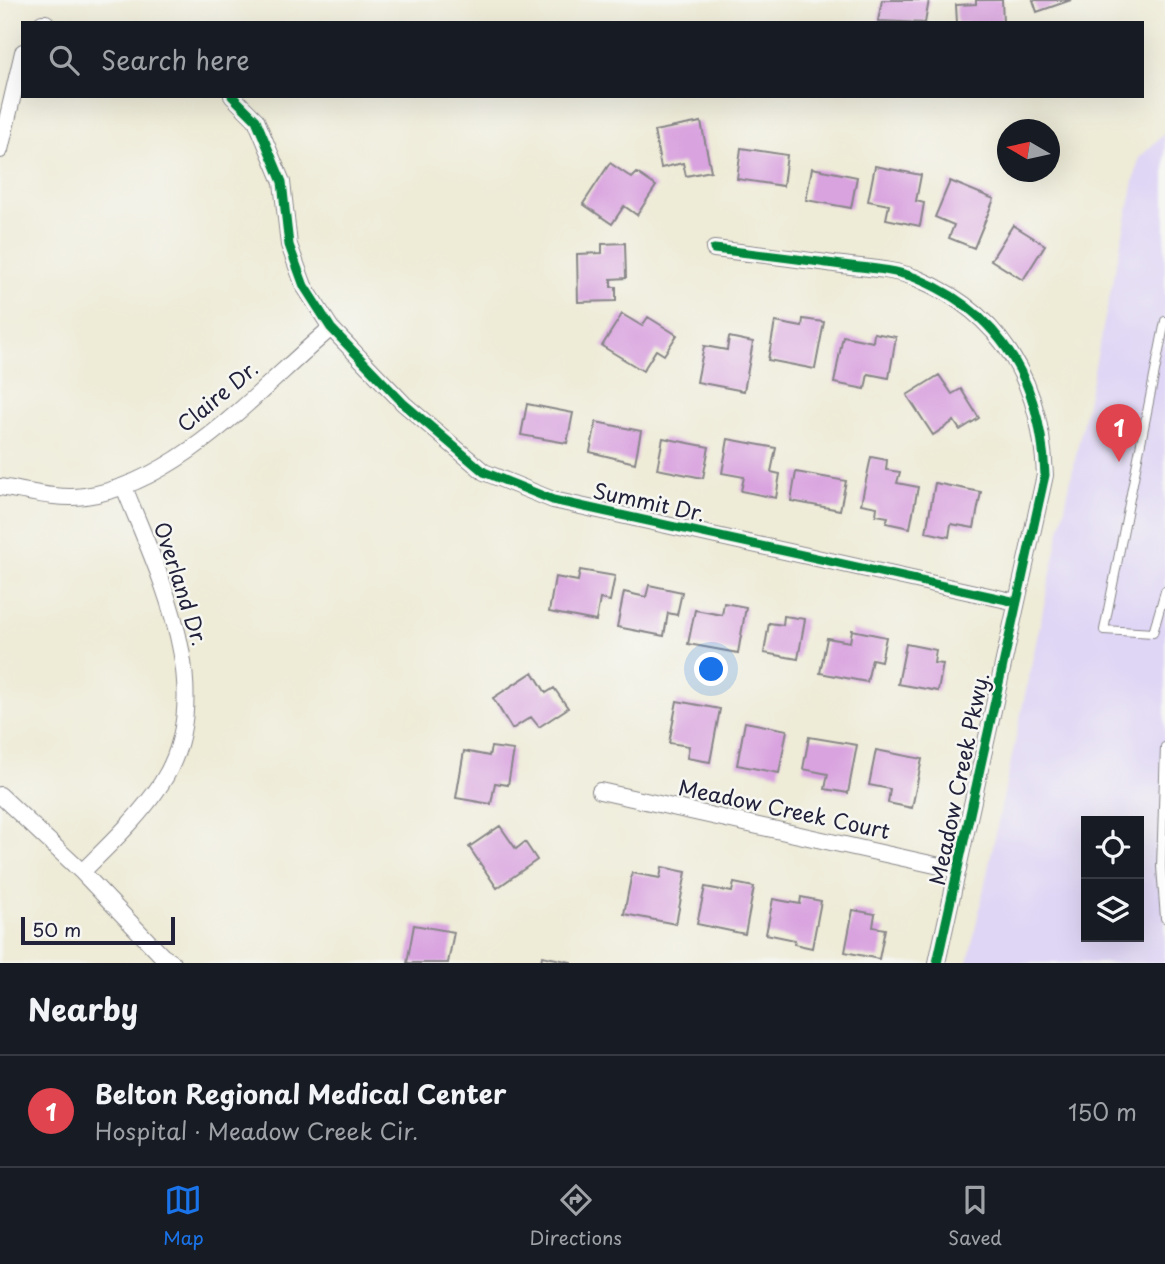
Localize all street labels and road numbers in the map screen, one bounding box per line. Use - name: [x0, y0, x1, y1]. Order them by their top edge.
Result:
- street label: Claire Dr.: [169, 352, 264, 439]
- street label: Summit Dr.: [590, 474, 708, 529]
- street label: Overland Dr.: [147, 517, 217, 650]
- street label: Meadow Creek Pkwy.: [920, 669, 996, 888]
- street label: Meadow Creek Court: [676, 770, 893, 846]

